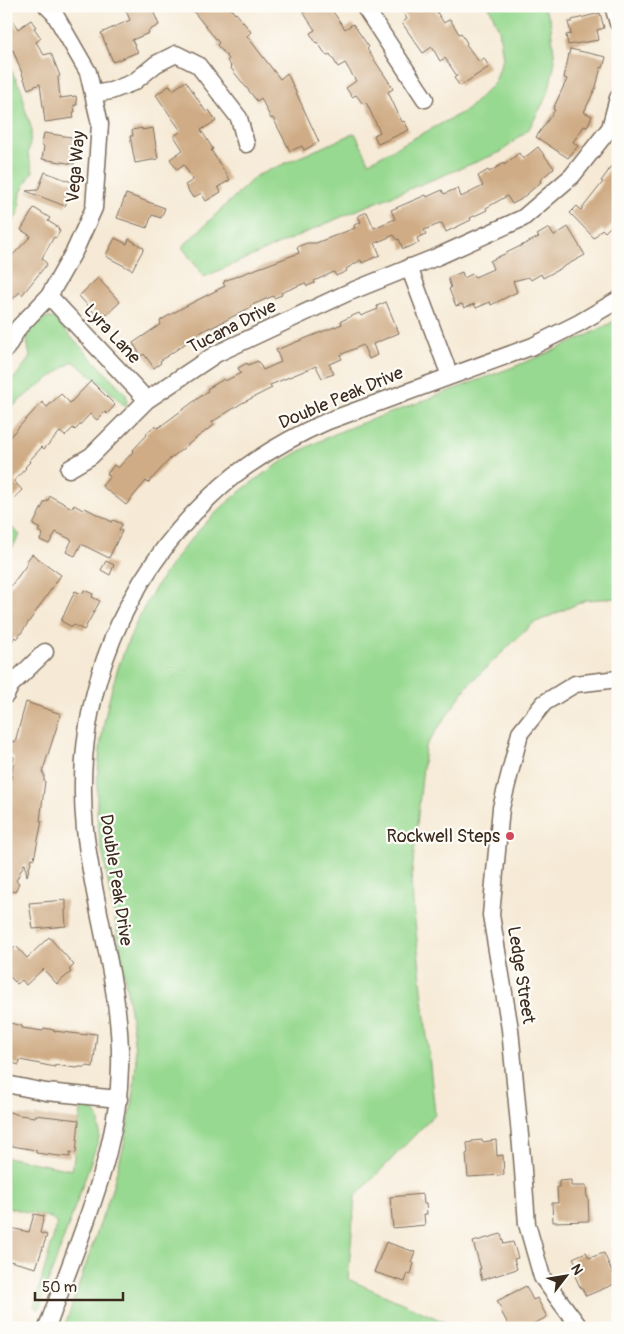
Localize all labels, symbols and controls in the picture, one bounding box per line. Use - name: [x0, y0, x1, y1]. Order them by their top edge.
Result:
- street label: Vega Way: [61, 130, 91, 204]
- street label: Tucana Drive: [184, 295, 280, 359]
- street label: Lyra Lane: [78, 299, 146, 369]
- street label: Double Peak Drive: [275, 361, 407, 435]
- street label: Double Peak Drive: [94, 813, 138, 948]
- place label: Rockwell Steps: [387, 825, 500, 848]
- marker: Rockwell Steps: [504, 830, 516, 842]
- street label: Ledge Street: [502, 925, 540, 1026]
- north arrow: [542, 1252, 592, 1302]
- text: N: [567, 1261, 586, 1278]
- scale bar: [35, 1269, 122, 1301]
- text: 50 m: [42, 1278, 77, 1297]

